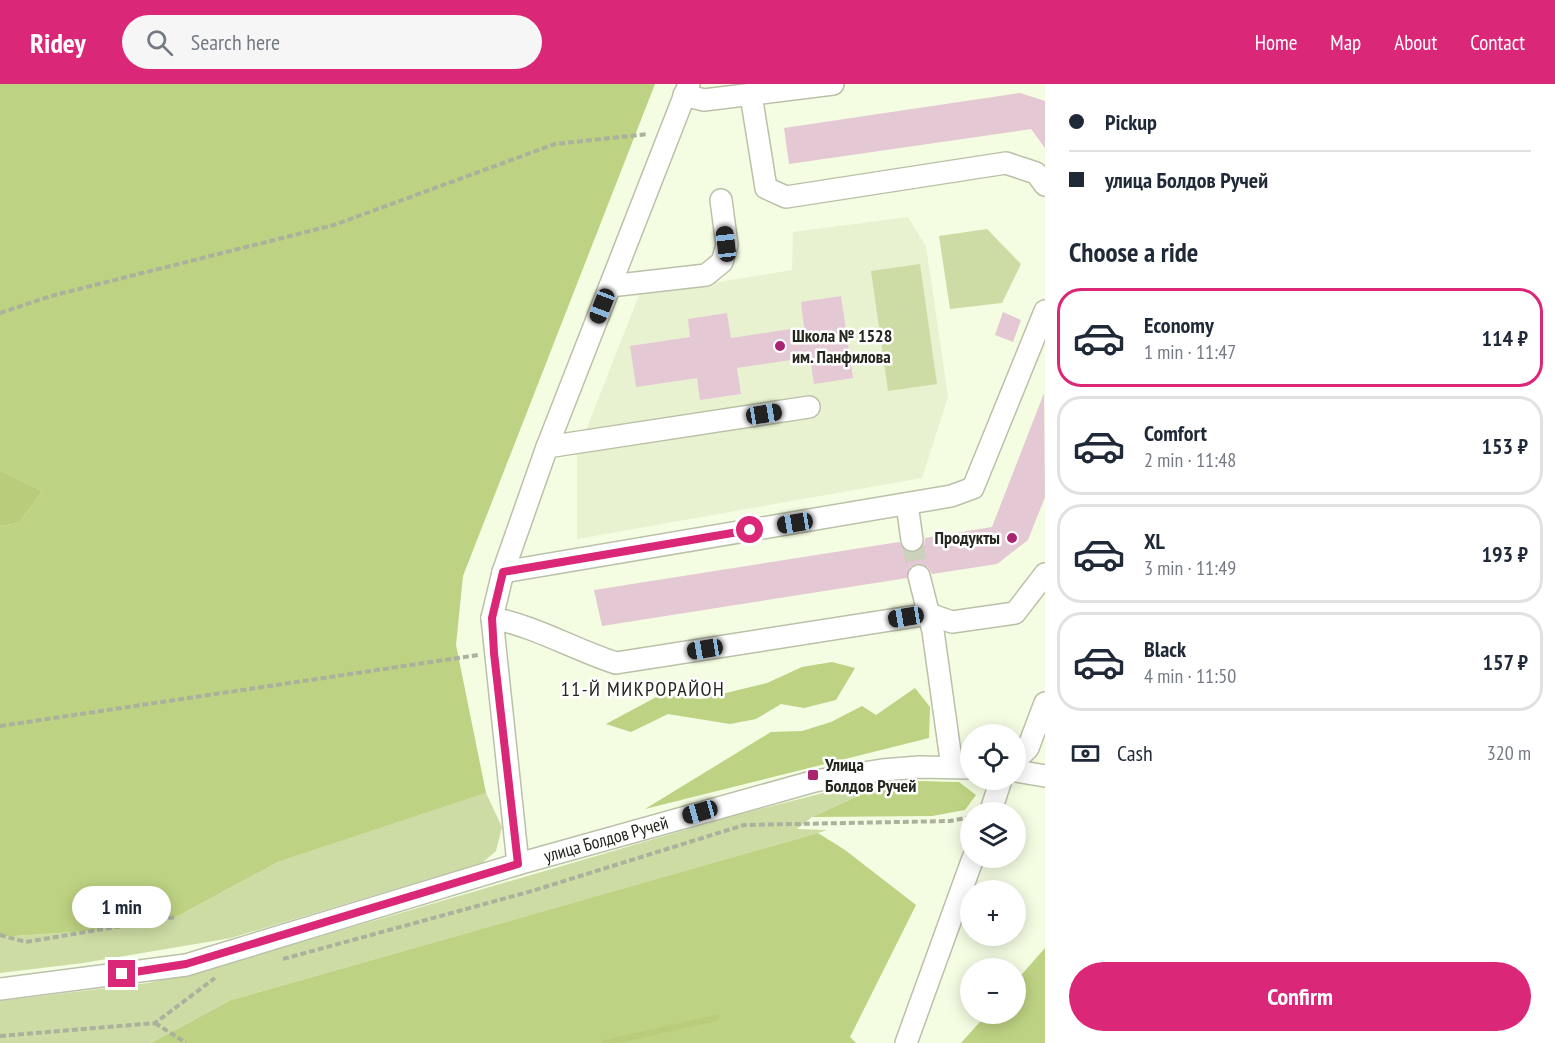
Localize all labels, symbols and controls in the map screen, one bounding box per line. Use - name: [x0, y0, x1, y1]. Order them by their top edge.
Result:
- search box: [122, 15, 542, 69]
- text: Ridey: [30, 24, 86, 61]
- icon: search: [143, 26, 176, 59]
- text: Search here: [191, 28, 280, 56]
- text: Home: [1255, 29, 1297, 56]
- text: Map: [1330, 29, 1361, 56]
- text: About: [1394, 29, 1437, 56]
- text: Contact: [1470, 29, 1525, 56]
- text: Pickup: [1105, 108, 1157, 136]
- text: улица Болдов Ручей: [1105, 166, 1268, 194]
- car: [715, 225, 737, 263]
- text: Choose a ride: [1069, 235, 1198, 269]
- car: [587, 286, 617, 326]
- icon: car: [1072, 311, 1126, 365]
- text: Economy: [1144, 311, 1214, 339]
- place label: Школа № 1528 им. Панфилова: [792, 324, 892, 368]
- text: 114 ₽: [1481, 324, 1528, 352]
- marker: Школа № 1528 им. Панфилова: [773, 339, 787, 353]
- text: 1 min · 11:47: [1144, 339, 1236, 365]
- car: [745, 402, 783, 426]
- icon: car: [1072, 419, 1126, 473]
- text: Comfort: [1144, 419, 1207, 447]
- text: 153 ₽: [1481, 432, 1528, 460]
- text: 2 min · 11:48: [1144, 447, 1236, 473]
- car: [776, 511, 814, 535]
- route start: [736, 516, 763, 543]
- place label: Продукты: [935, 526, 1000, 549]
- icon: car: [1072, 527, 1126, 581]
- text: XL: [1144, 527, 1165, 555]
- marker: Продукты: [1005, 531, 1019, 545]
- text: 193 ₽: [1481, 540, 1528, 568]
- text: 3 min · 11:49: [1144, 555, 1236, 581]
- car: [887, 605, 925, 629]
- icon: car: [1072, 635, 1126, 689]
- text: Black: [1144, 635, 1186, 663]
- car: [686, 637, 724, 661]
- text: 157 ₽: [1482, 648, 1528, 676]
- text: 4 min · 11:50: [1144, 663, 1236, 689]
- district label: 11-Й МИКРОРАЙОН: [561, 676, 725, 702]
- map controls: [960, 724, 1026, 1024]
- button: locate: [960, 724, 1026, 790]
- icon: cash: [1069, 737, 1102, 770]
- text: Cash: [1117, 739, 1153, 767]
- text: 320 m: [1487, 740, 1531, 766]
- place label: Улица Болдов Ручей: [824, 753, 916, 797]
- marker: Улица Болдов Ручей: [806, 768, 820, 782]
- car: [680, 798, 720, 826]
- button: layers: [960, 802, 1026, 868]
- street label: улица Болдов Ручей: [541, 811, 671, 867]
- button: +: [960, 880, 1026, 946]
- callout: 1 min: [72, 887, 172, 929]
- text: 1 min: [101, 894, 142, 920]
- button: −: [960, 958, 1026, 1024]
- route end: [108, 960, 135, 987]
- button: Confirm: [1069, 962, 1531, 1031]

